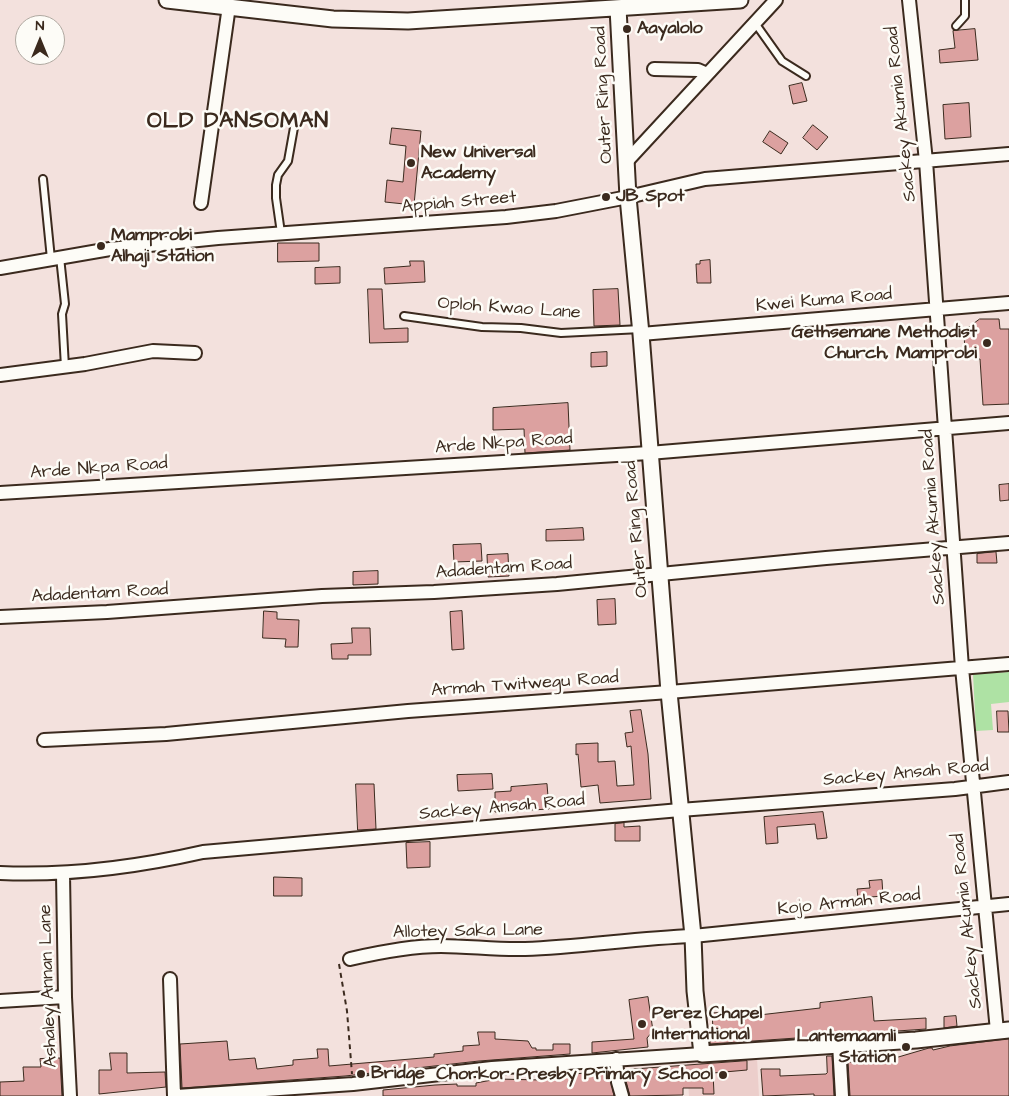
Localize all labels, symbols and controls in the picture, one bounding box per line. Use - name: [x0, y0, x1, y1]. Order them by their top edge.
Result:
- north arrow: [15, 15, 65, 65]
- text: N: [36, 16, 44, 36]
- place label: Aayalolo: [637, 18, 703, 40]
- marker: Aayalolo: [621, 23, 633, 35]
- street label: Sackey Akumia Road: [882, 25, 922, 203]
- street label: Outer Ring Road: [590, 26, 618, 164]
- district label: OLD DANSOMAN: [145, 109, 331, 135]
- place label: New Universal Academy: [421, 142, 536, 184]
- marker: New Universal Academy: [405, 157, 417, 169]
- place label: JB Spot: [616, 186, 685, 208]
- street label: Appiah Street: [401, 187, 517, 219]
- marker: JB Spot: [600, 191, 612, 203]
- place label: Mamprobi Alhaji Station: [111, 225, 214, 268]
- marker: Mamprobi Alhaji Station: [95, 240, 107, 252]
- street label: Kwei Kuma Road: [755, 284, 893, 318]
- street label: Oploh Kwao Lane: [437, 293, 581, 325]
- place label: Gethsemane Methodist Church, Mamprobi: [792, 322, 977, 364]
- marker: Gethsemane Methodist Church, Mamprobi: [981, 337, 993, 349]
- street label: Arde Nkpa Road: [435, 428, 573, 460]
- street label: Sackey Akumia Road: [917, 428, 951, 606]
- street label: Arde Nkpa Road: [30, 453, 168, 485]
- street label: Outer Ring Road: [620, 459, 654, 599]
- street label: Adadentam Road: [435, 553, 573, 585]
- street label: Adadentam Road: [31, 580, 169, 608]
- street label: Armah Twitwegu Road: [431, 668, 619, 702]
- street label: Sackey Ansah Road: [822, 756, 990, 792]
- street label: Sackey Ansah Road: [418, 790, 586, 826]
- street label: Sackey Akumia Road: [948, 832, 988, 1010]
- street label: Kojo Armah Road: [776, 885, 922, 921]
- street label: Ashaley Annan Lane: [35, 904, 63, 1068]
- street label: Allotey Saka Lane: [393, 920, 543, 944]
- place label: Perez Chapel International: [652, 1003, 762, 1046]
- marker: Perez Chapel International: [636, 1018, 648, 1030]
- place label: Lantemaamli Station: [796, 1026, 896, 1068]
- marker: Lantemaamli Station: [900, 1041, 912, 1053]
- place label: Bridge: [371, 1063, 425, 1085]
- place label: Chorkor Presby Primary School: [436, 1064, 713, 1086]
- marker: Bridge: [355, 1068, 367, 1080]
- marker: Chorkor Presby Primary School: [717, 1069, 729, 1081]

